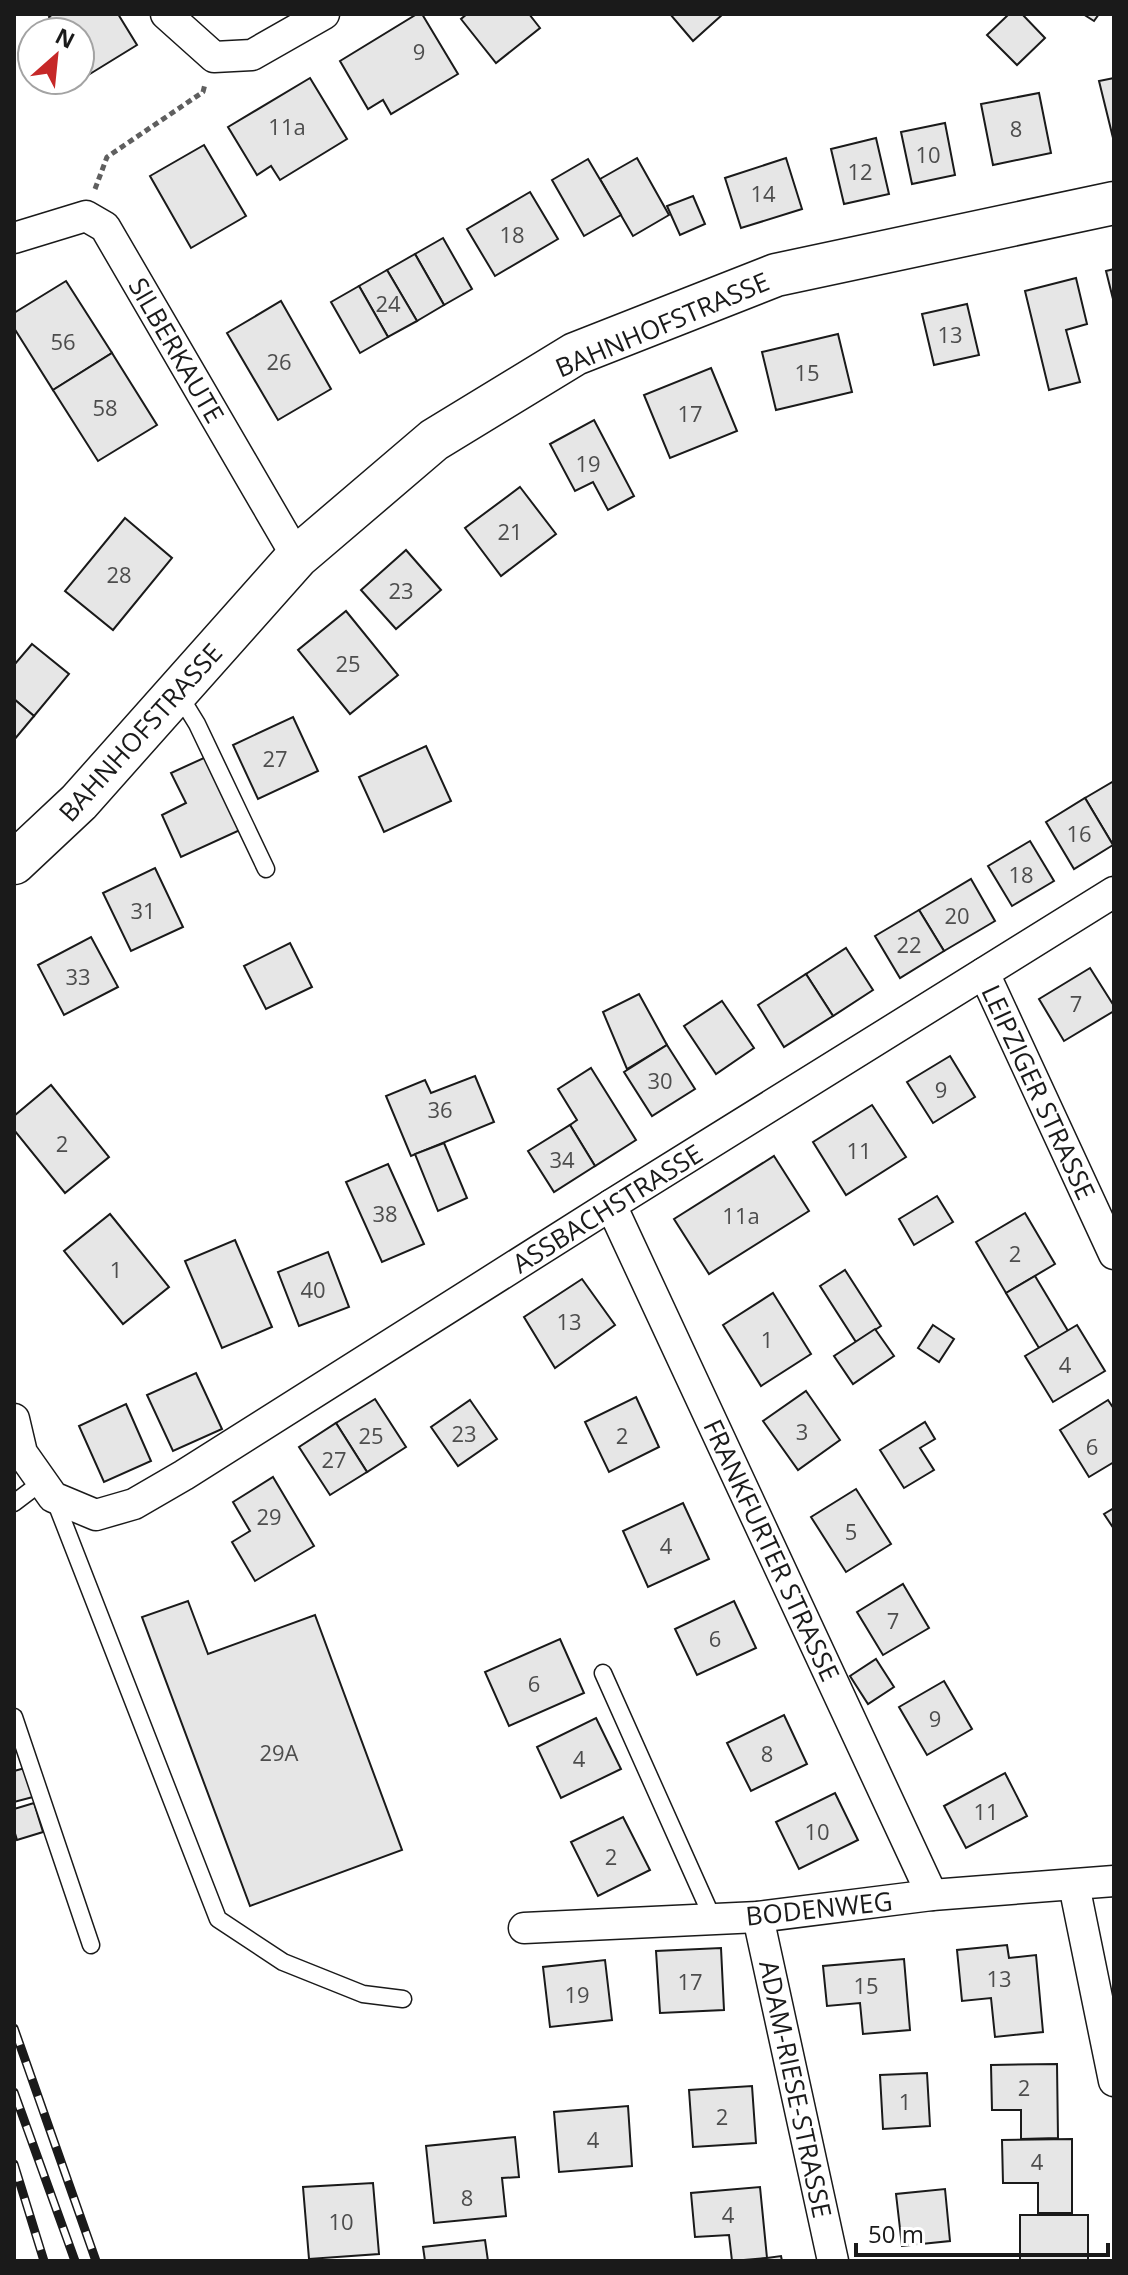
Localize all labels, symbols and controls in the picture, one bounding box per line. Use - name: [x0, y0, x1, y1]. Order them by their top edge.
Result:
- north arrow: [16, 16, 96, 96]
- text: N: [51, 20, 80, 55]
- house number: 9: [413, 36, 425, 66]
- house number: 11a: [268, 111, 306, 141]
- house number: 8: [1010, 113, 1022, 143]
- house number: 10: [915, 139, 941, 169]
- house number: 12: [847, 156, 873, 186]
- house number: 14: [750, 178, 776, 208]
- house number: 18: [499, 219, 525, 249]
- street label: BAHNHOFSTRASSE: [550, 263, 774, 385]
- street label: SILBERKAUTE: [121, 271, 233, 429]
- house number: 24: [375, 288, 401, 318]
- house number: 13: [937, 319, 963, 349]
- house number: 56: [50, 326, 76, 356]
- house number: 26: [266, 346, 292, 376]
- house number: 15: [794, 357, 820, 387]
- house number: 58: [92, 392, 118, 422]
- house number: 17: [677, 398, 703, 428]
- house number: 19: [575, 448, 601, 478]
- house number: 21: [497, 516, 523, 546]
- house number: 28: [106, 559, 132, 589]
- house number: 23: [388, 575, 414, 605]
- street label: BAHNHOFSTRASSE: [50, 635, 230, 829]
- house number: 25: [335, 648, 361, 678]
- house number: 27: [262, 743, 288, 773]
- house number: 16: [1066, 818, 1092, 848]
- house number: 18: [1008, 859, 1034, 889]
- house number: 31: [130, 895, 156, 925]
- house number: 20: [944, 900, 970, 930]
- house number: 22: [896, 929, 922, 959]
- house number: 33: [65, 961, 91, 991]
- street label: LEIPZIGER STRASSE: [973, 979, 1105, 1205]
- house number: 7: [1070, 988, 1082, 1018]
- house number: 30: [647, 1065, 673, 1095]
- house number: 9: [935, 1074, 947, 1104]
- house number: 36: [427, 1094, 453, 1124]
- house number: 2: [56, 1128, 68, 1158]
- street label: ASSBACHSTRASSE: [505, 1135, 709, 1281]
- house number: 11: [846, 1135, 872, 1165]
- house number: 34: [549, 1144, 575, 1174]
- house number: 38: [372, 1198, 398, 1228]
- house number: 11a: [722, 1200, 760, 1230]
- house number: 2: [1009, 1238, 1021, 1268]
- house number: 1: [110, 1254, 122, 1284]
- house number: 40: [300, 1274, 326, 1304]
- house number: 13: [556, 1306, 582, 1336]
- house number: 1: [761, 1324, 773, 1354]
- house number: 4: [1059, 1349, 1072, 1379]
- street label: FRANKFURTER STRASSE: [695, 1413, 849, 1687]
- house number: 3: [796, 1416, 808, 1446]
- house number: 23: [451, 1418, 477, 1448]
- house number: 25: [358, 1420, 384, 1450]
- house number: 2: [616, 1420, 628, 1450]
- house number: 6: [1086, 1431, 1098, 1461]
- house number: 27: [321, 1444, 347, 1474]
- house number: 29: [256, 1501, 282, 1531]
- house number: 5: [845, 1516, 857, 1546]
- house number: 4: [660, 1530, 673, 1560]
- house number: 7: [887, 1605, 899, 1635]
- house number: 6: [709, 1623, 721, 1653]
- house number: 6: [528, 1668, 540, 1698]
- house number: 9: [929, 1703, 941, 1733]
- house number: 29A: [259, 1737, 299, 1767]
- house number: 8: [761, 1738, 773, 1768]
- house number: 4: [573, 1743, 586, 1773]
- house number: 11: [973, 1796, 999, 1826]
- house number: 10: [804, 1816, 830, 1846]
- house number: 2: [605, 1841, 617, 1871]
- street label: BODENWEG: [744, 1882, 894, 1934]
- street label: ADAM-RIESE-STRASSE: [751, 1957, 841, 2221]
- house number: 13: [986, 1963, 1012, 1993]
- house number: 17: [677, 1966, 703, 1996]
- house number: 15: [853, 1970, 879, 2000]
- house number: 19: [564, 1979, 590, 2009]
- house number: 2: [1018, 2072, 1030, 2102]
- house number: 1: [899, 2086, 911, 2116]
- house number: 2: [716, 2101, 728, 2131]
- house number: 4: [587, 2124, 600, 2154]
- house number: 4: [1031, 2146, 1044, 2176]
- house number: 8: [461, 2182, 473, 2212]
- house number: 4: [722, 2199, 735, 2229]
- house number: 10: [328, 2206, 354, 2236]
- scale bar: [856, 2207, 1108, 2257]
- text: 50 m: [868, 2217, 924, 2250]

